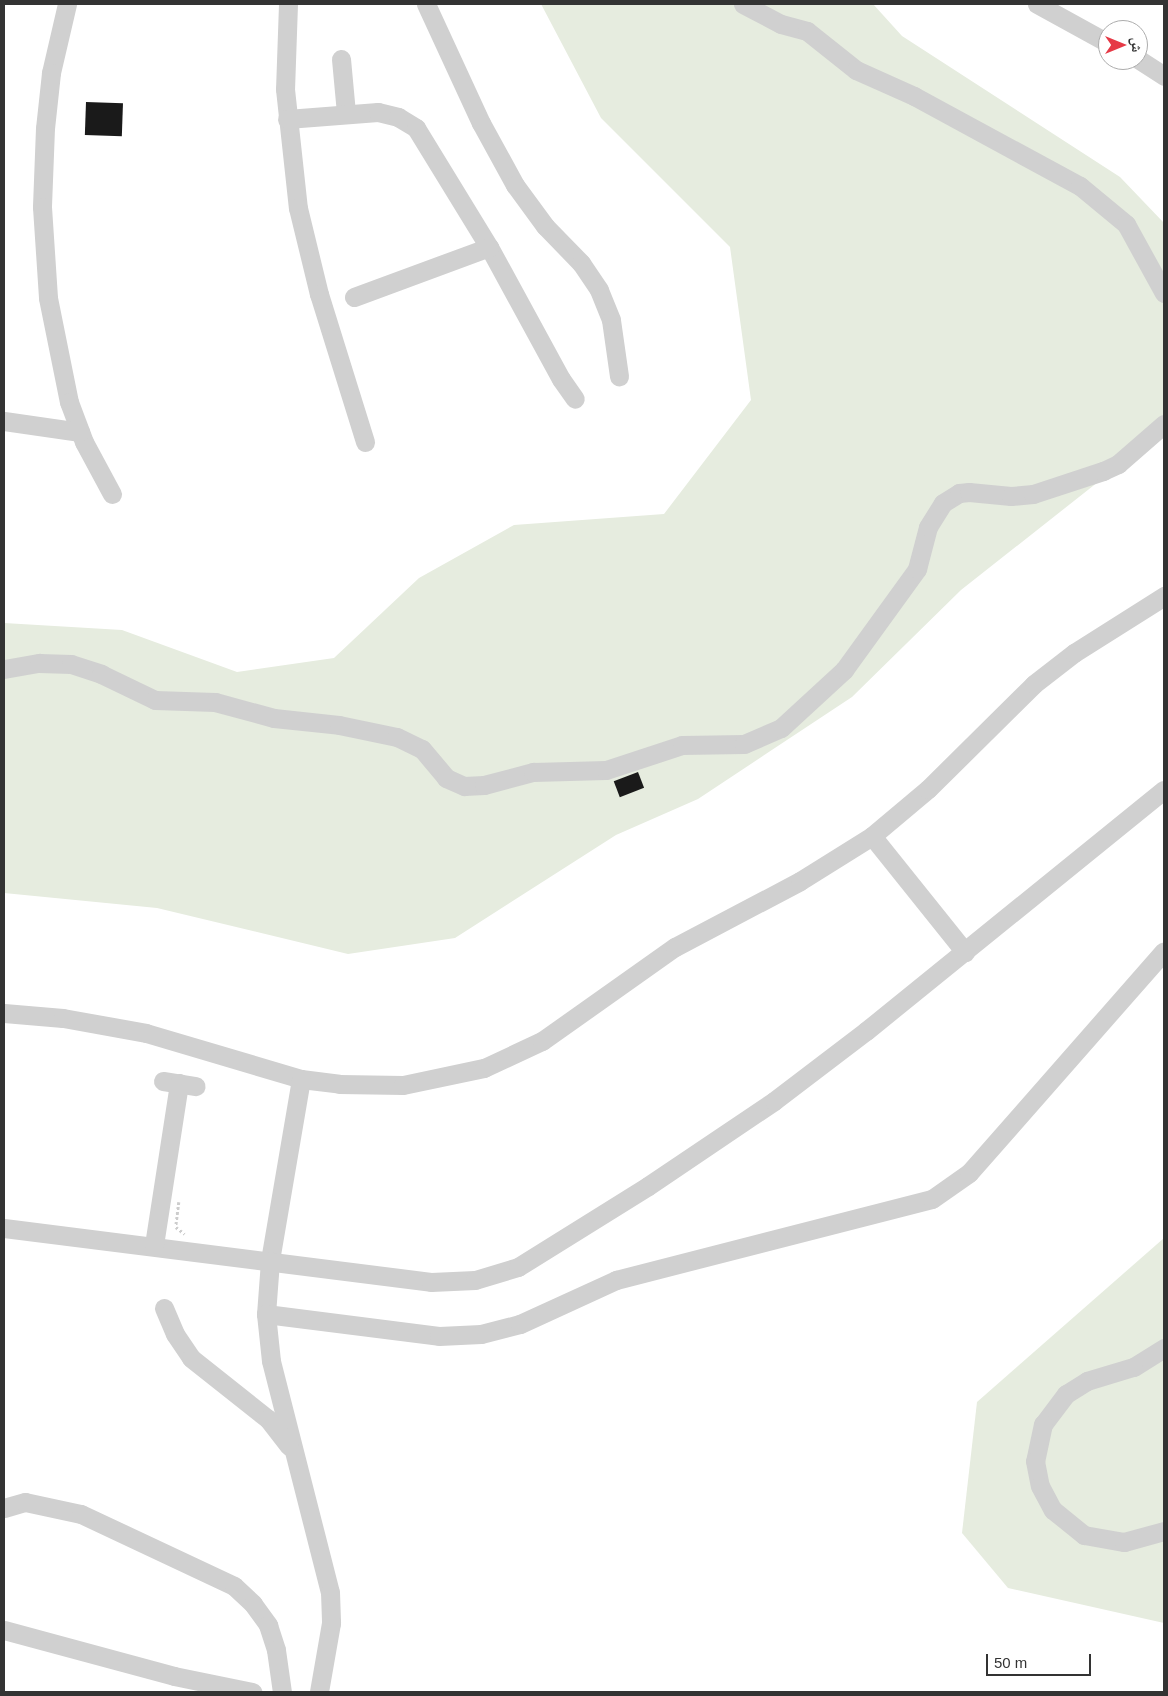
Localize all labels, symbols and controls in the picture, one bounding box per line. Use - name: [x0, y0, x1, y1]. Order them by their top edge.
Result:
- north arrow: [1098, 20, 1148, 70]
- text: ش: [1129, 38, 1145, 52]
- scale bar: [988, 1644, 1093, 1676]
- text: 50 m: [994, 1654, 1027, 1671]

